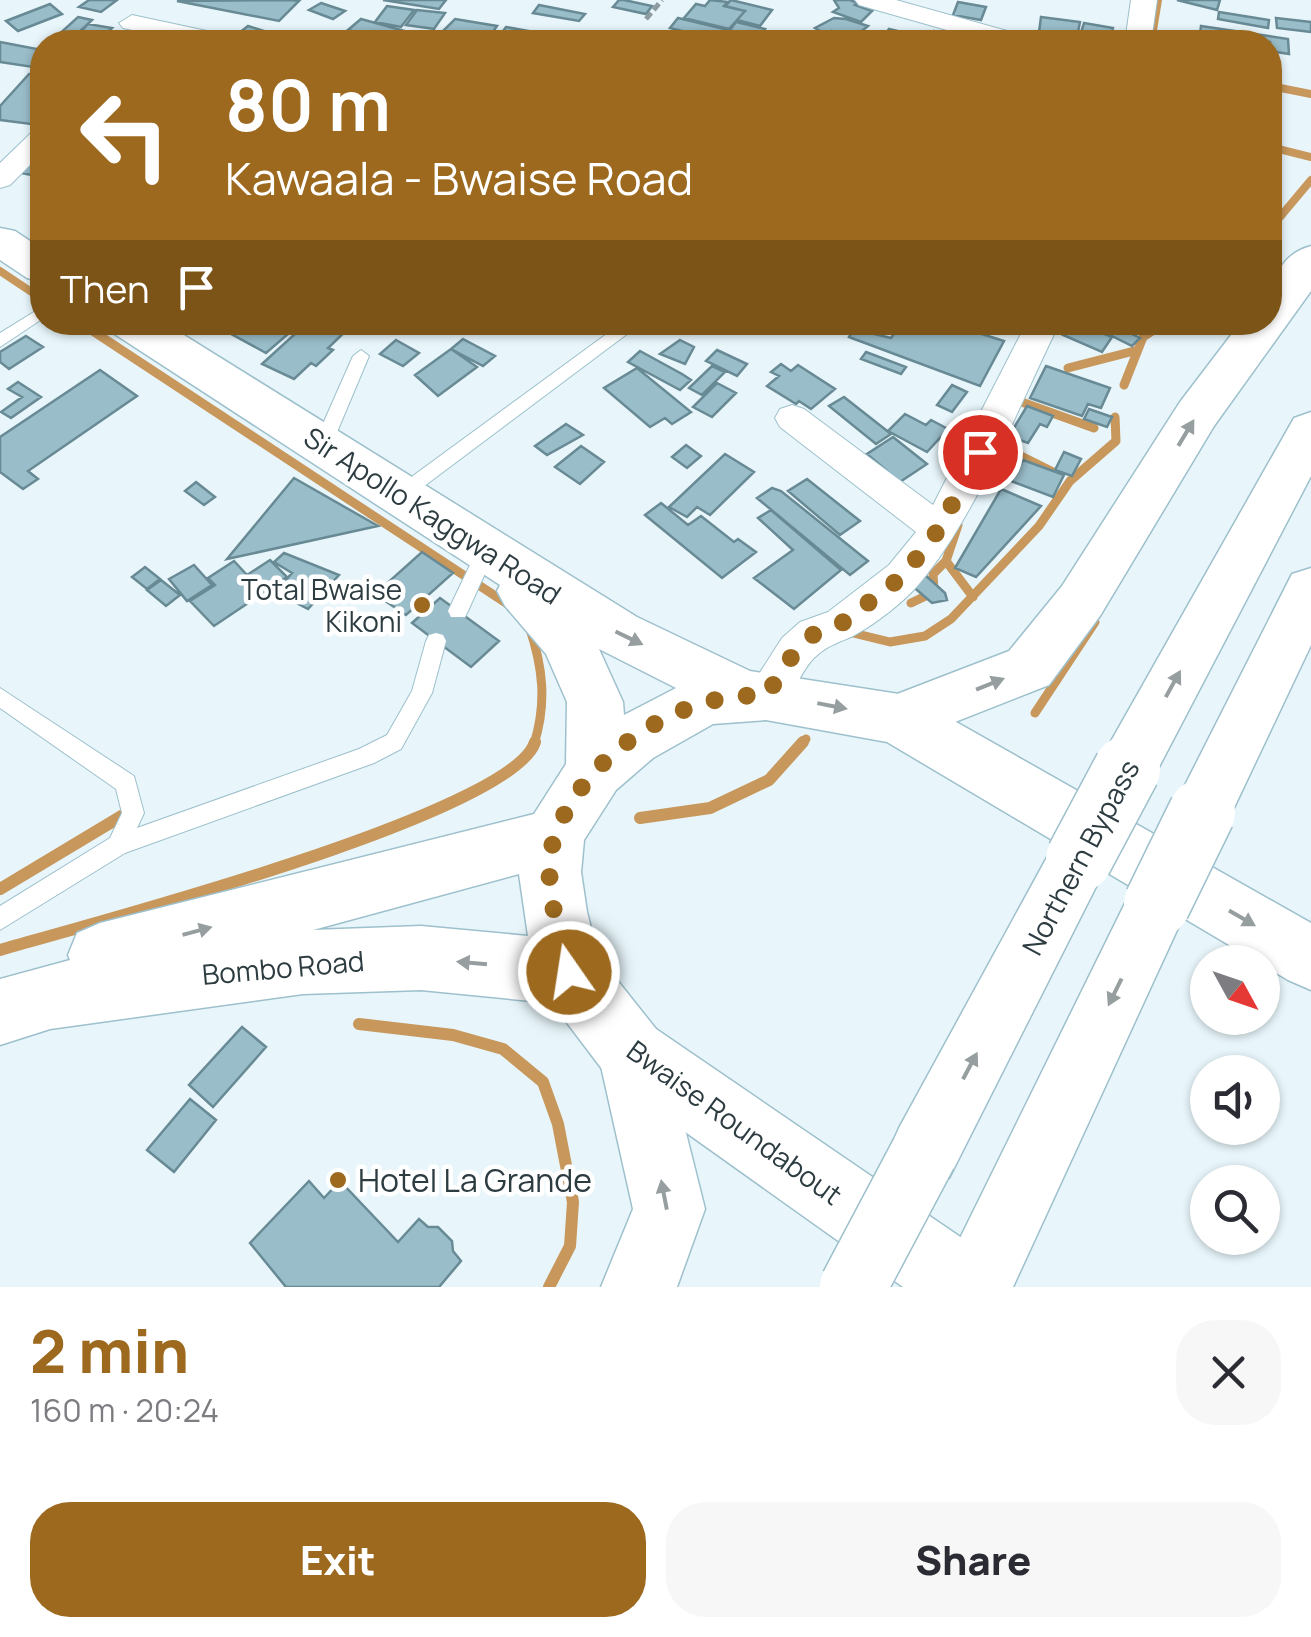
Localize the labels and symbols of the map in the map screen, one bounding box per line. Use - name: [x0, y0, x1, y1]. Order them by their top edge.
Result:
- pin: [938, 410, 1023, 495]
- street label: Sir Apollo Kaggwa Road: [297, 418, 569, 612]
- one-way arrow: [1177, 419, 1194, 447]
- place label: Total Bwaise Kikoni: [241, 570, 402, 640]
- marker: Total Bwaise Kikoni: [411, 594, 433, 616]
- one-way arrow: [615, 629, 644, 646]
- one-way arrow: [1164, 669, 1181, 698]
- one-way arrow: [976, 676, 1006, 692]
- one-way arrow: [817, 699, 848, 714]
- street label: Northern Bypass: [1013, 753, 1147, 961]
- one-way arrow: [1228, 909, 1256, 926]
- position arrow: [517, 920, 621, 1024]
- one-way arrow: [182, 923, 213, 939]
- street label: Bombo Road: [200, 941, 366, 993]
- north arrow: [1190, 945, 1280, 1035]
- one-way arrow: [455, 954, 487, 970]
- one-way arrow: [1106, 977, 1123, 1006]
- street label: Bwaise Roundabout: [620, 1031, 850, 1213]
- one-way arrow: [961, 1052, 978, 1081]
- place label: Hotel La Grande: [358, 1158, 592, 1202]
- marker: Hotel La Grande: [327, 1169, 349, 1191]
- one-way arrow: [656, 1179, 672, 1210]

